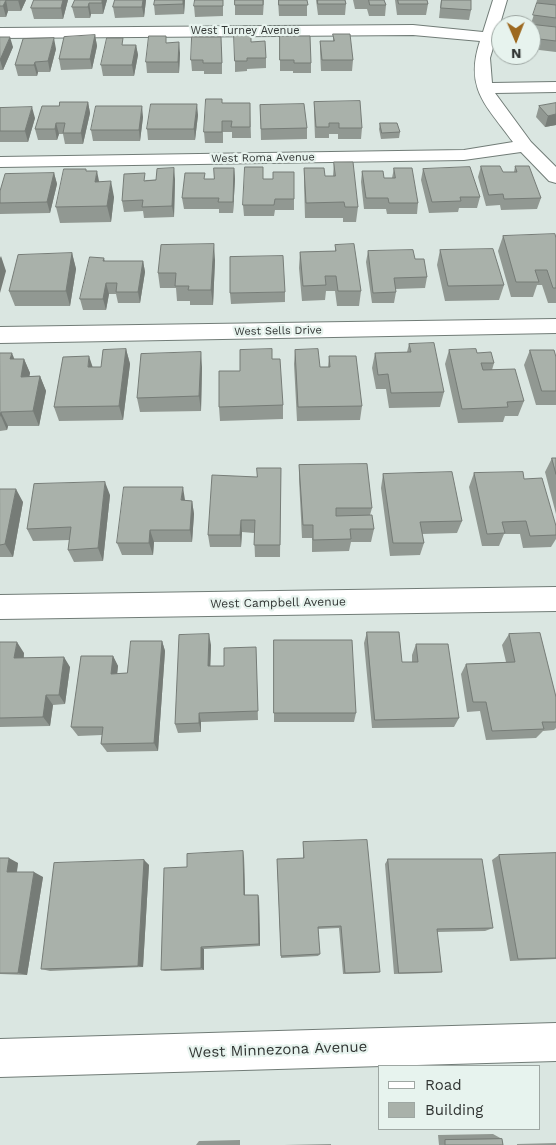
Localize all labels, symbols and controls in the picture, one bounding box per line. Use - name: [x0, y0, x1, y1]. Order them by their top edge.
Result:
- north arrow: [491, 15, 541, 65]
- street label: West Turney Avenue: [190, 24, 300, 38]
- text: N: [511, 46, 522, 62]
- street label: West Roma Avenue: [211, 150, 315, 166]
- street label: West Sells Drive: [234, 324, 322, 338]
- street label: West Campbell Avenue: [210, 595, 346, 611]
- street label: West Minnezona Avenue: [188, 1038, 368, 1062]
- legend: [378, 1065, 541, 1130]
- text: Road: [425, 1076, 462, 1094]
- text: Building: [425, 1101, 483, 1119]

